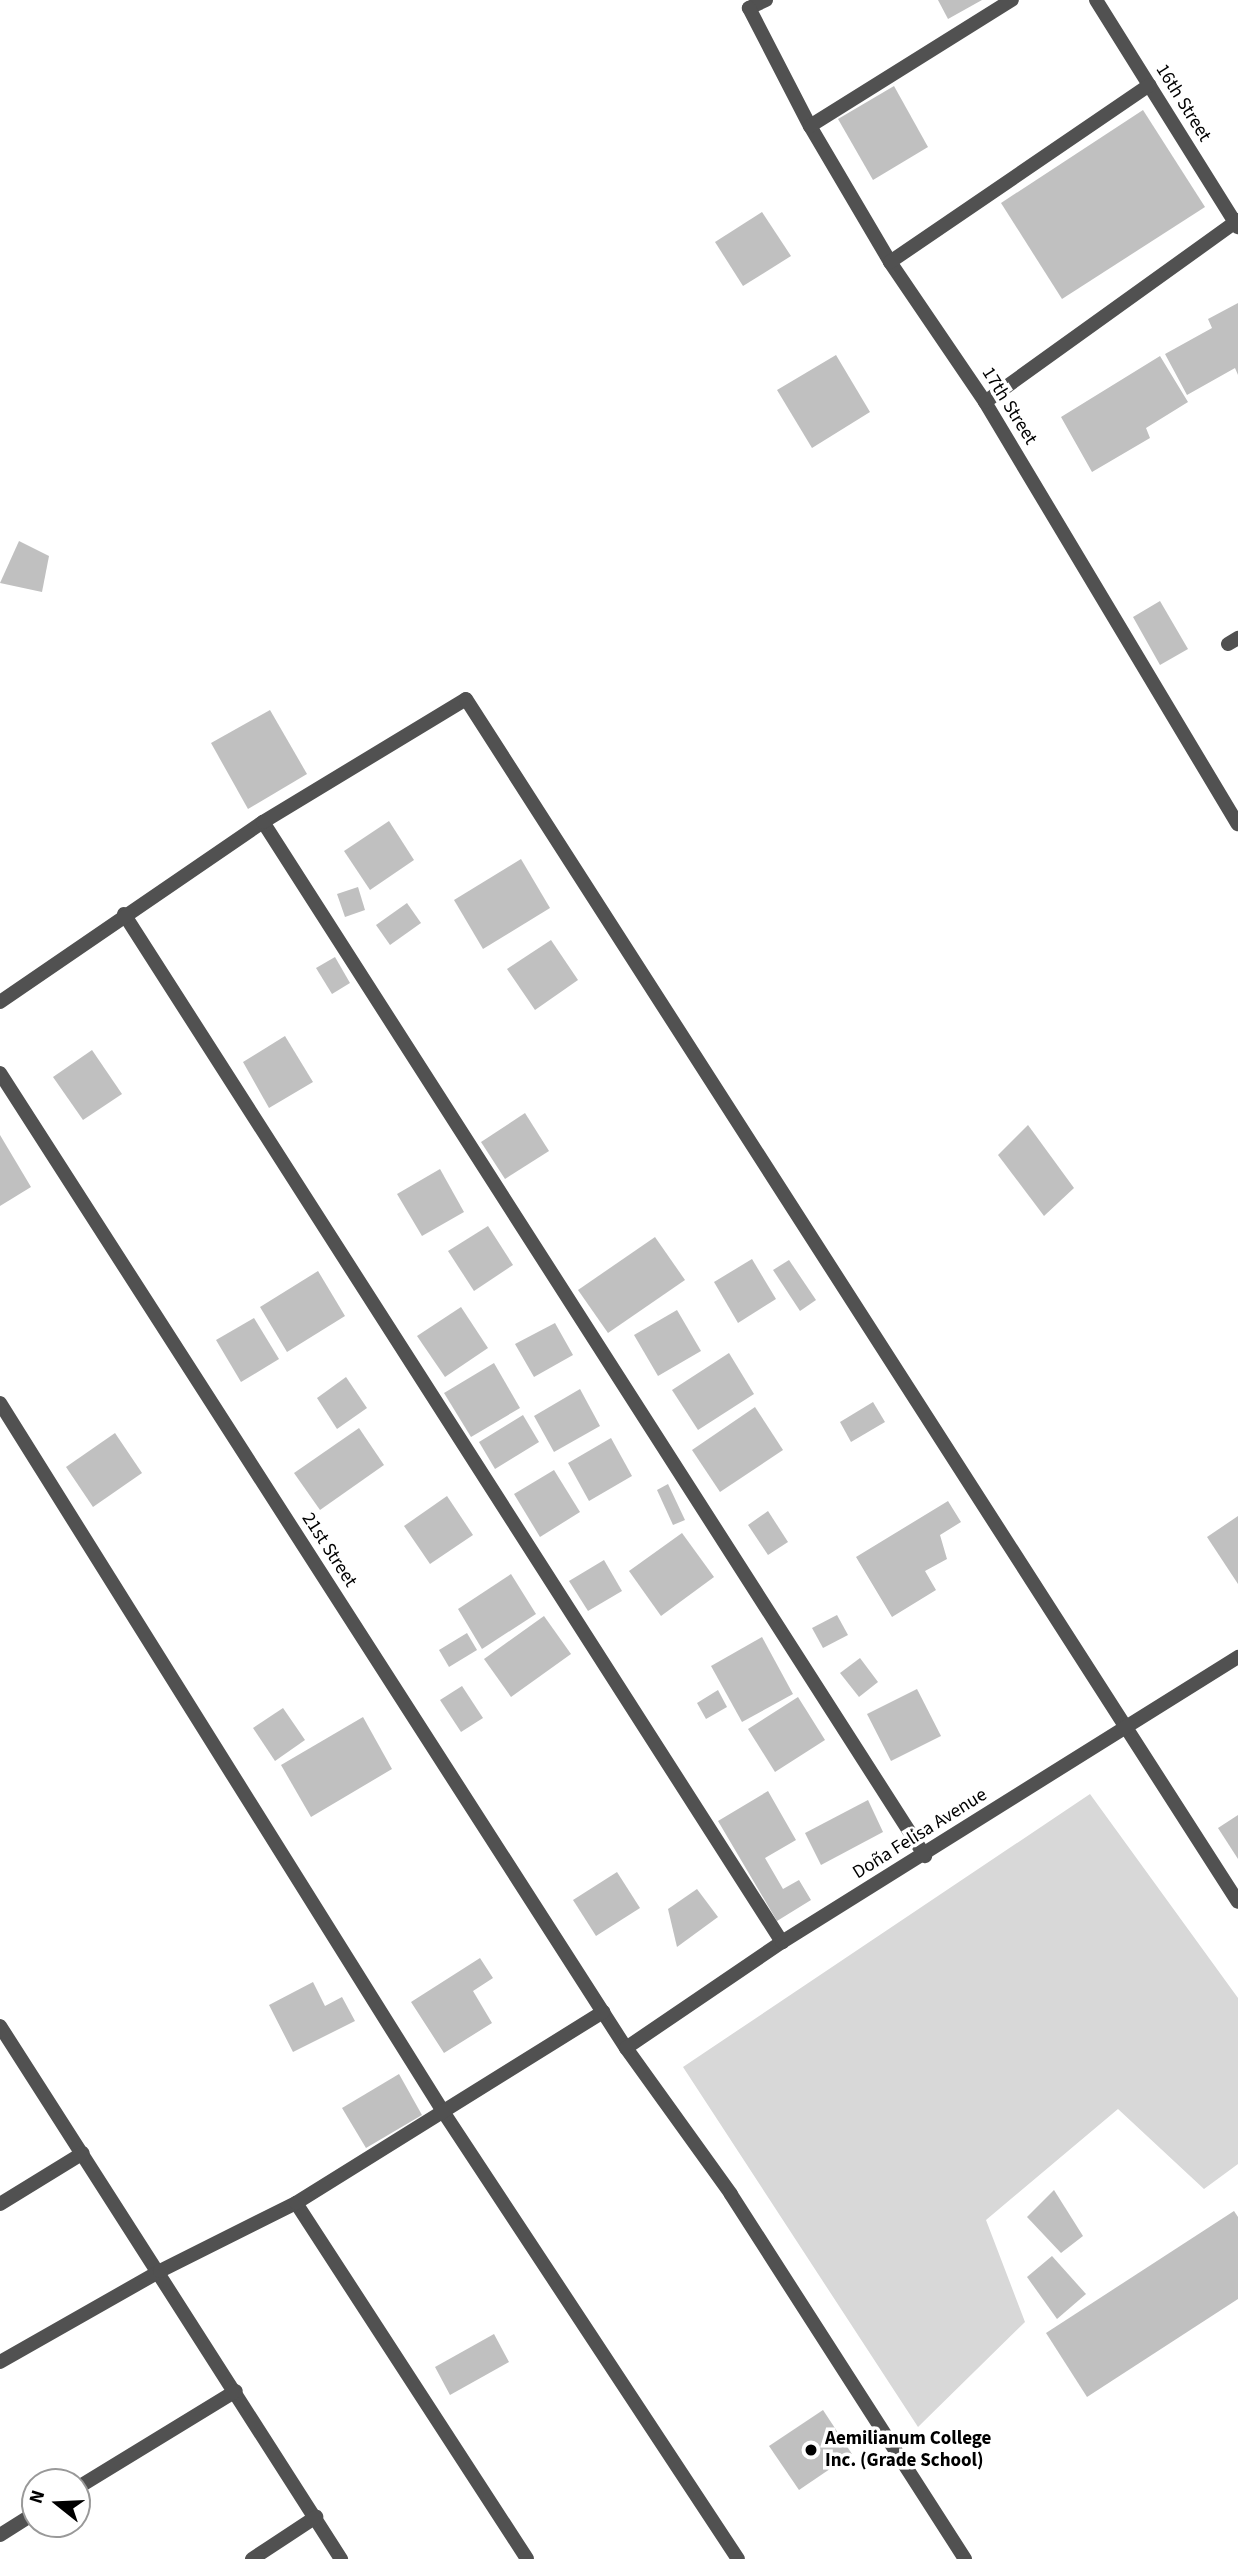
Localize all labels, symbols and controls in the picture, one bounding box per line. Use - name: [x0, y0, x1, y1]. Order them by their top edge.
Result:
- street label: 16th Street: [1150, 60, 1216, 146]
- street label: 17th Street: [976, 363, 1042, 449]
- street label: 21st Street: [296, 1508, 362, 1592]
- street label: Doña Felisa Avenue: [849, 1784, 991, 1884]
- place label: Aemilianum College Inc. (Grade School): [825, 2428, 991, 2472]
- marker: Aemilianum College Inc. (Grade School): [803, 2442, 819, 2458]
- north arrow: [21, 2468, 91, 2538]
- text: N: [23, 2487, 52, 2507]

